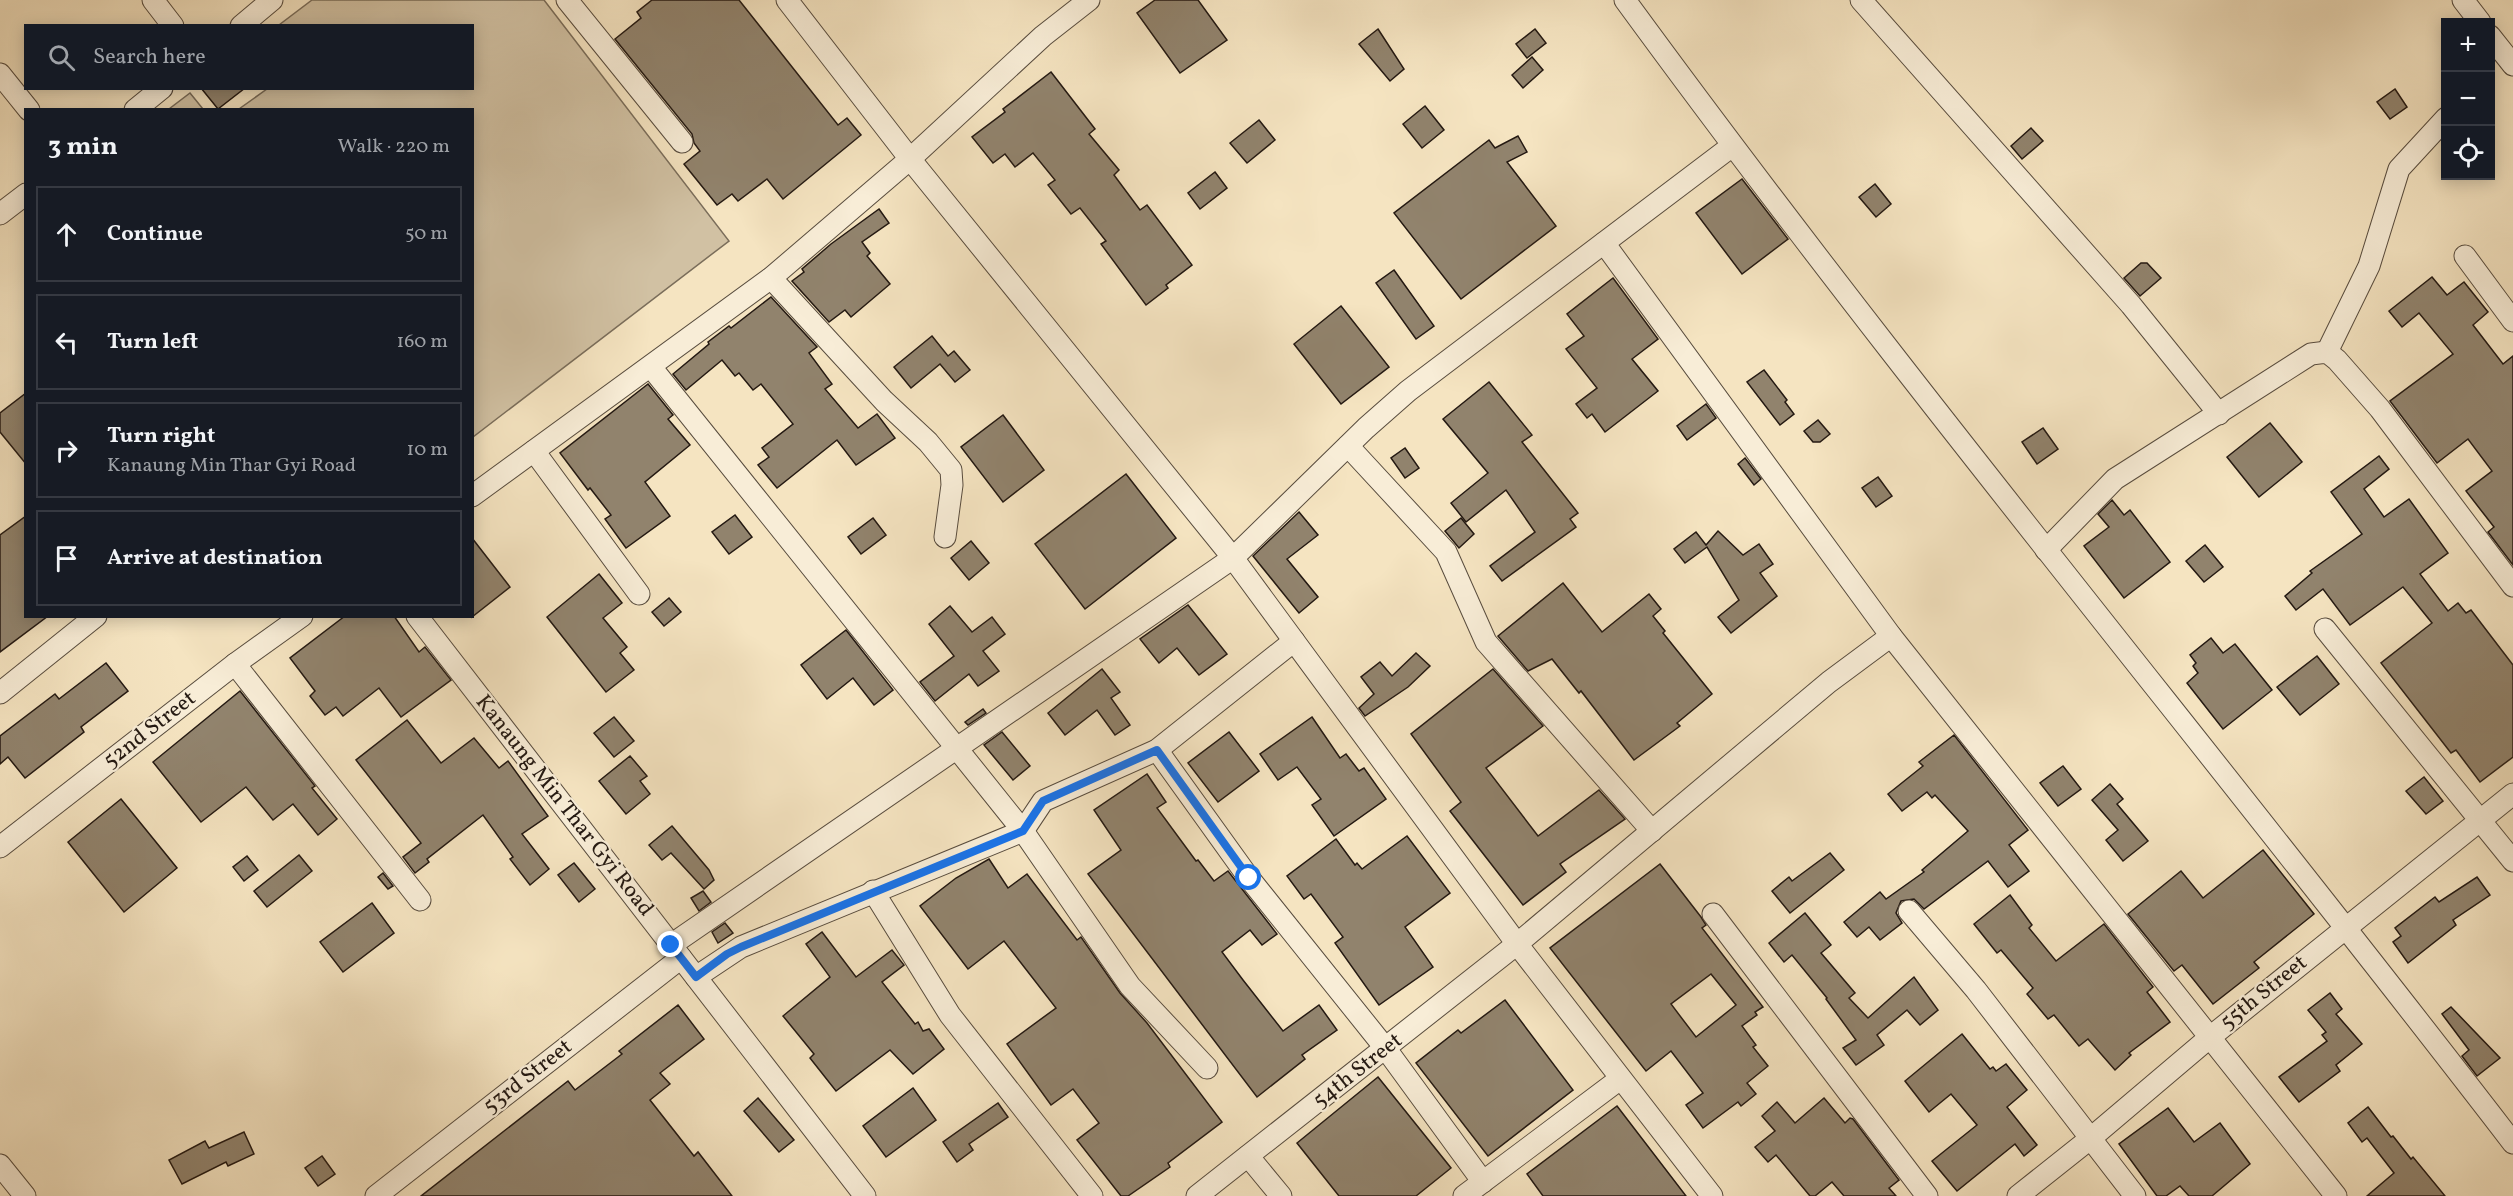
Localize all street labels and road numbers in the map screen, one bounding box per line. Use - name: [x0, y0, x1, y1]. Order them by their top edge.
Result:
- street label: 52nd Street: [97, 684, 203, 776]
- street label: Kanaung Min Thar Gyi Road: [467, 689, 661, 923]
- street label: 55th Street: [2214, 948, 2314, 1038]
- street label: 54th Street: [1306, 1026, 1410, 1116]
- street label: 53rd Street: [477, 1032, 579, 1122]

